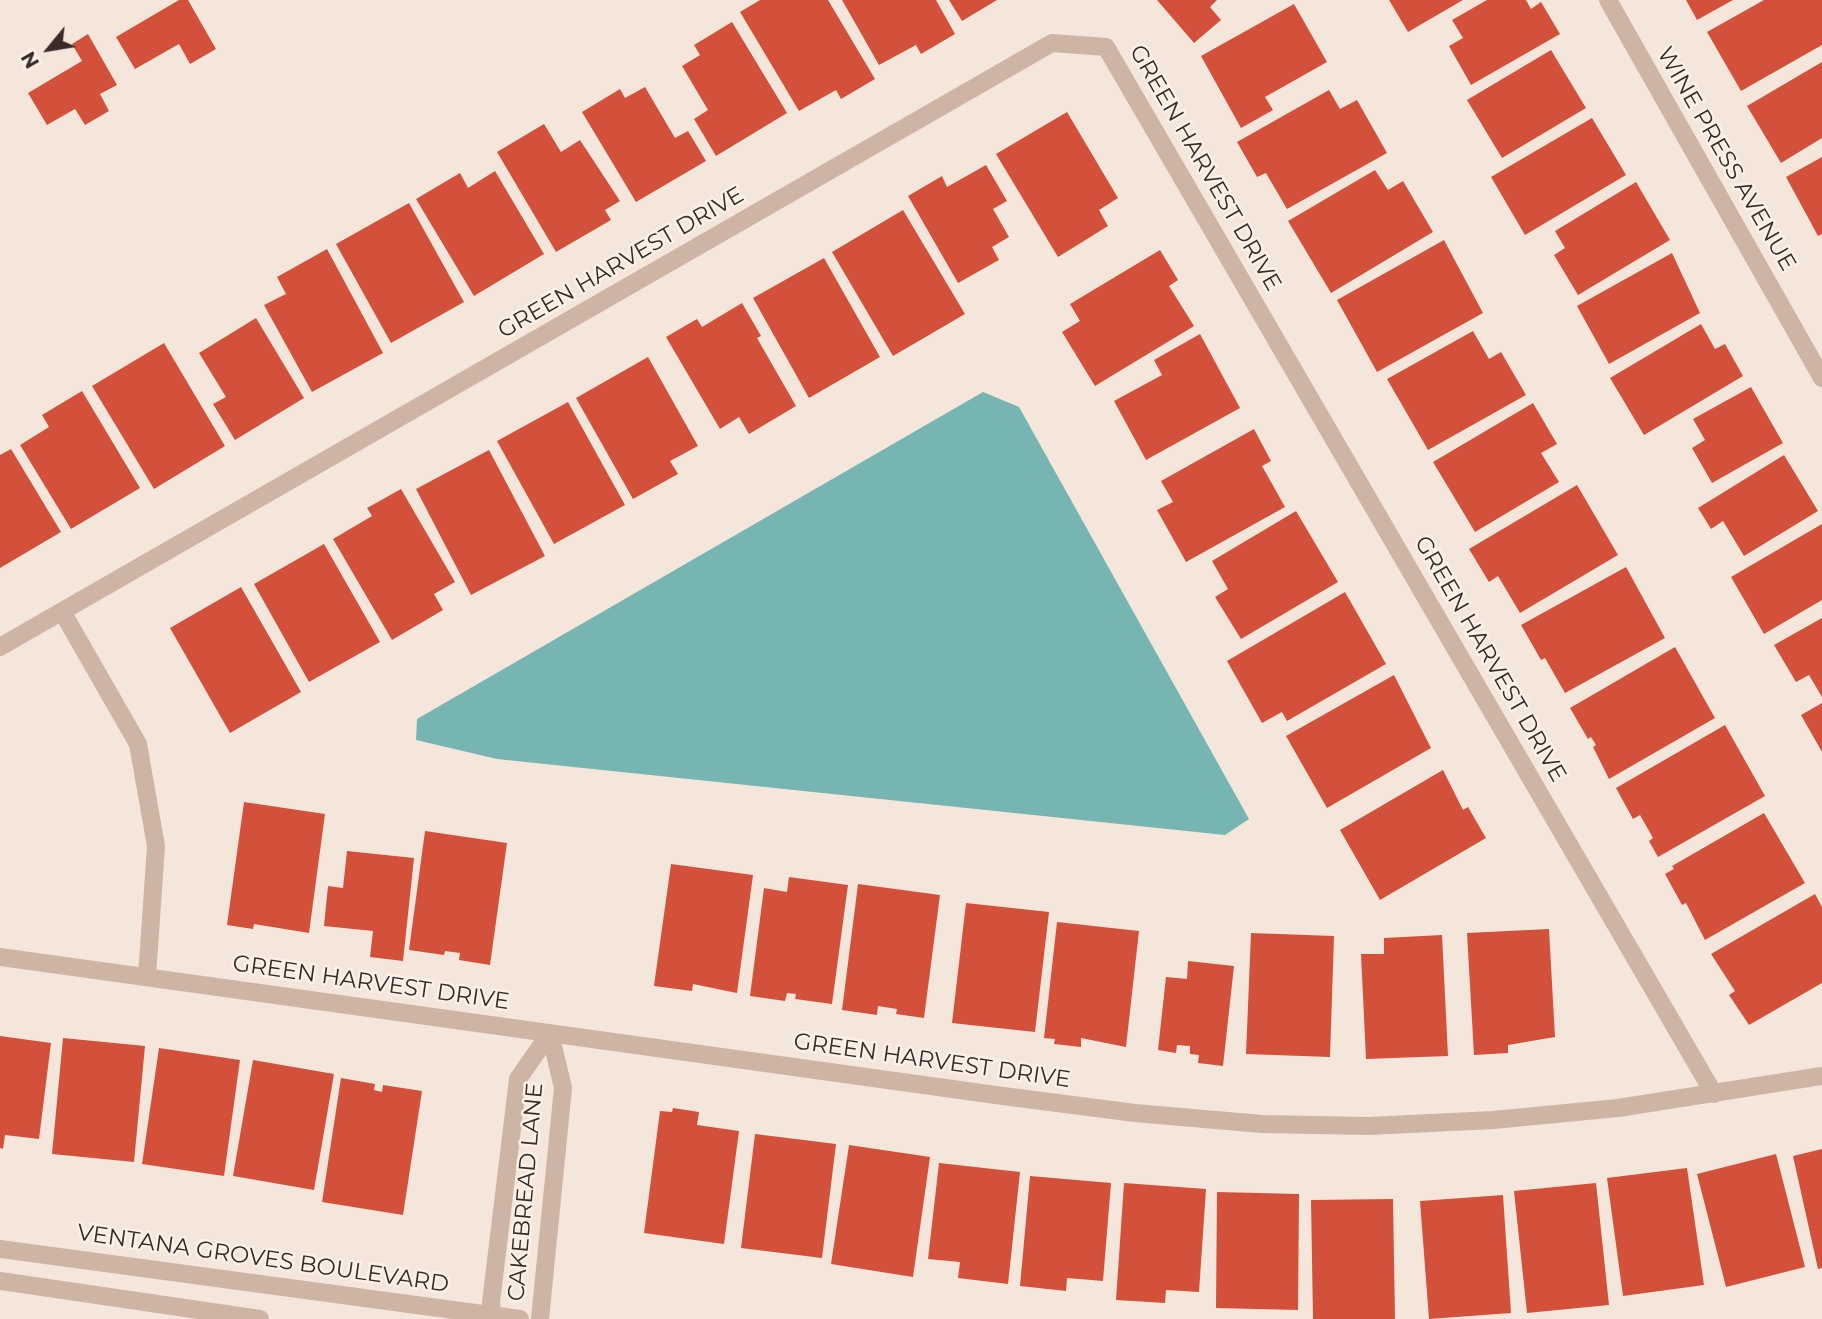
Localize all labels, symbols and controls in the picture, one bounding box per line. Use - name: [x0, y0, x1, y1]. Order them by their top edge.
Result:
- north arrow: [14, 14, 84, 84]
- street label: GREEN HARVEST DRIVE: [1123, 40, 1287, 296]
- street label: WINE PRESS AVENUE: [1651, 42, 1801, 276]
- text: N: [17, 47, 44, 72]
- street label: GREEN HARVEST DRIVE: [493, 181, 749, 345]
- street label: GREEN HARVEST DRIVE: [1408, 531, 1572, 787]
- street label: GREEN HARVEST DRIVE: [231, 950, 511, 1016]
- street label: GREEN HARVEST DRIVE: [792, 1028, 1072, 1094]
- street label: CAKEBREAD LANE: [503, 1082, 549, 1302]
- street label: VENTANA GROVES BOULEVARD: [75, 1219, 451, 1299]

